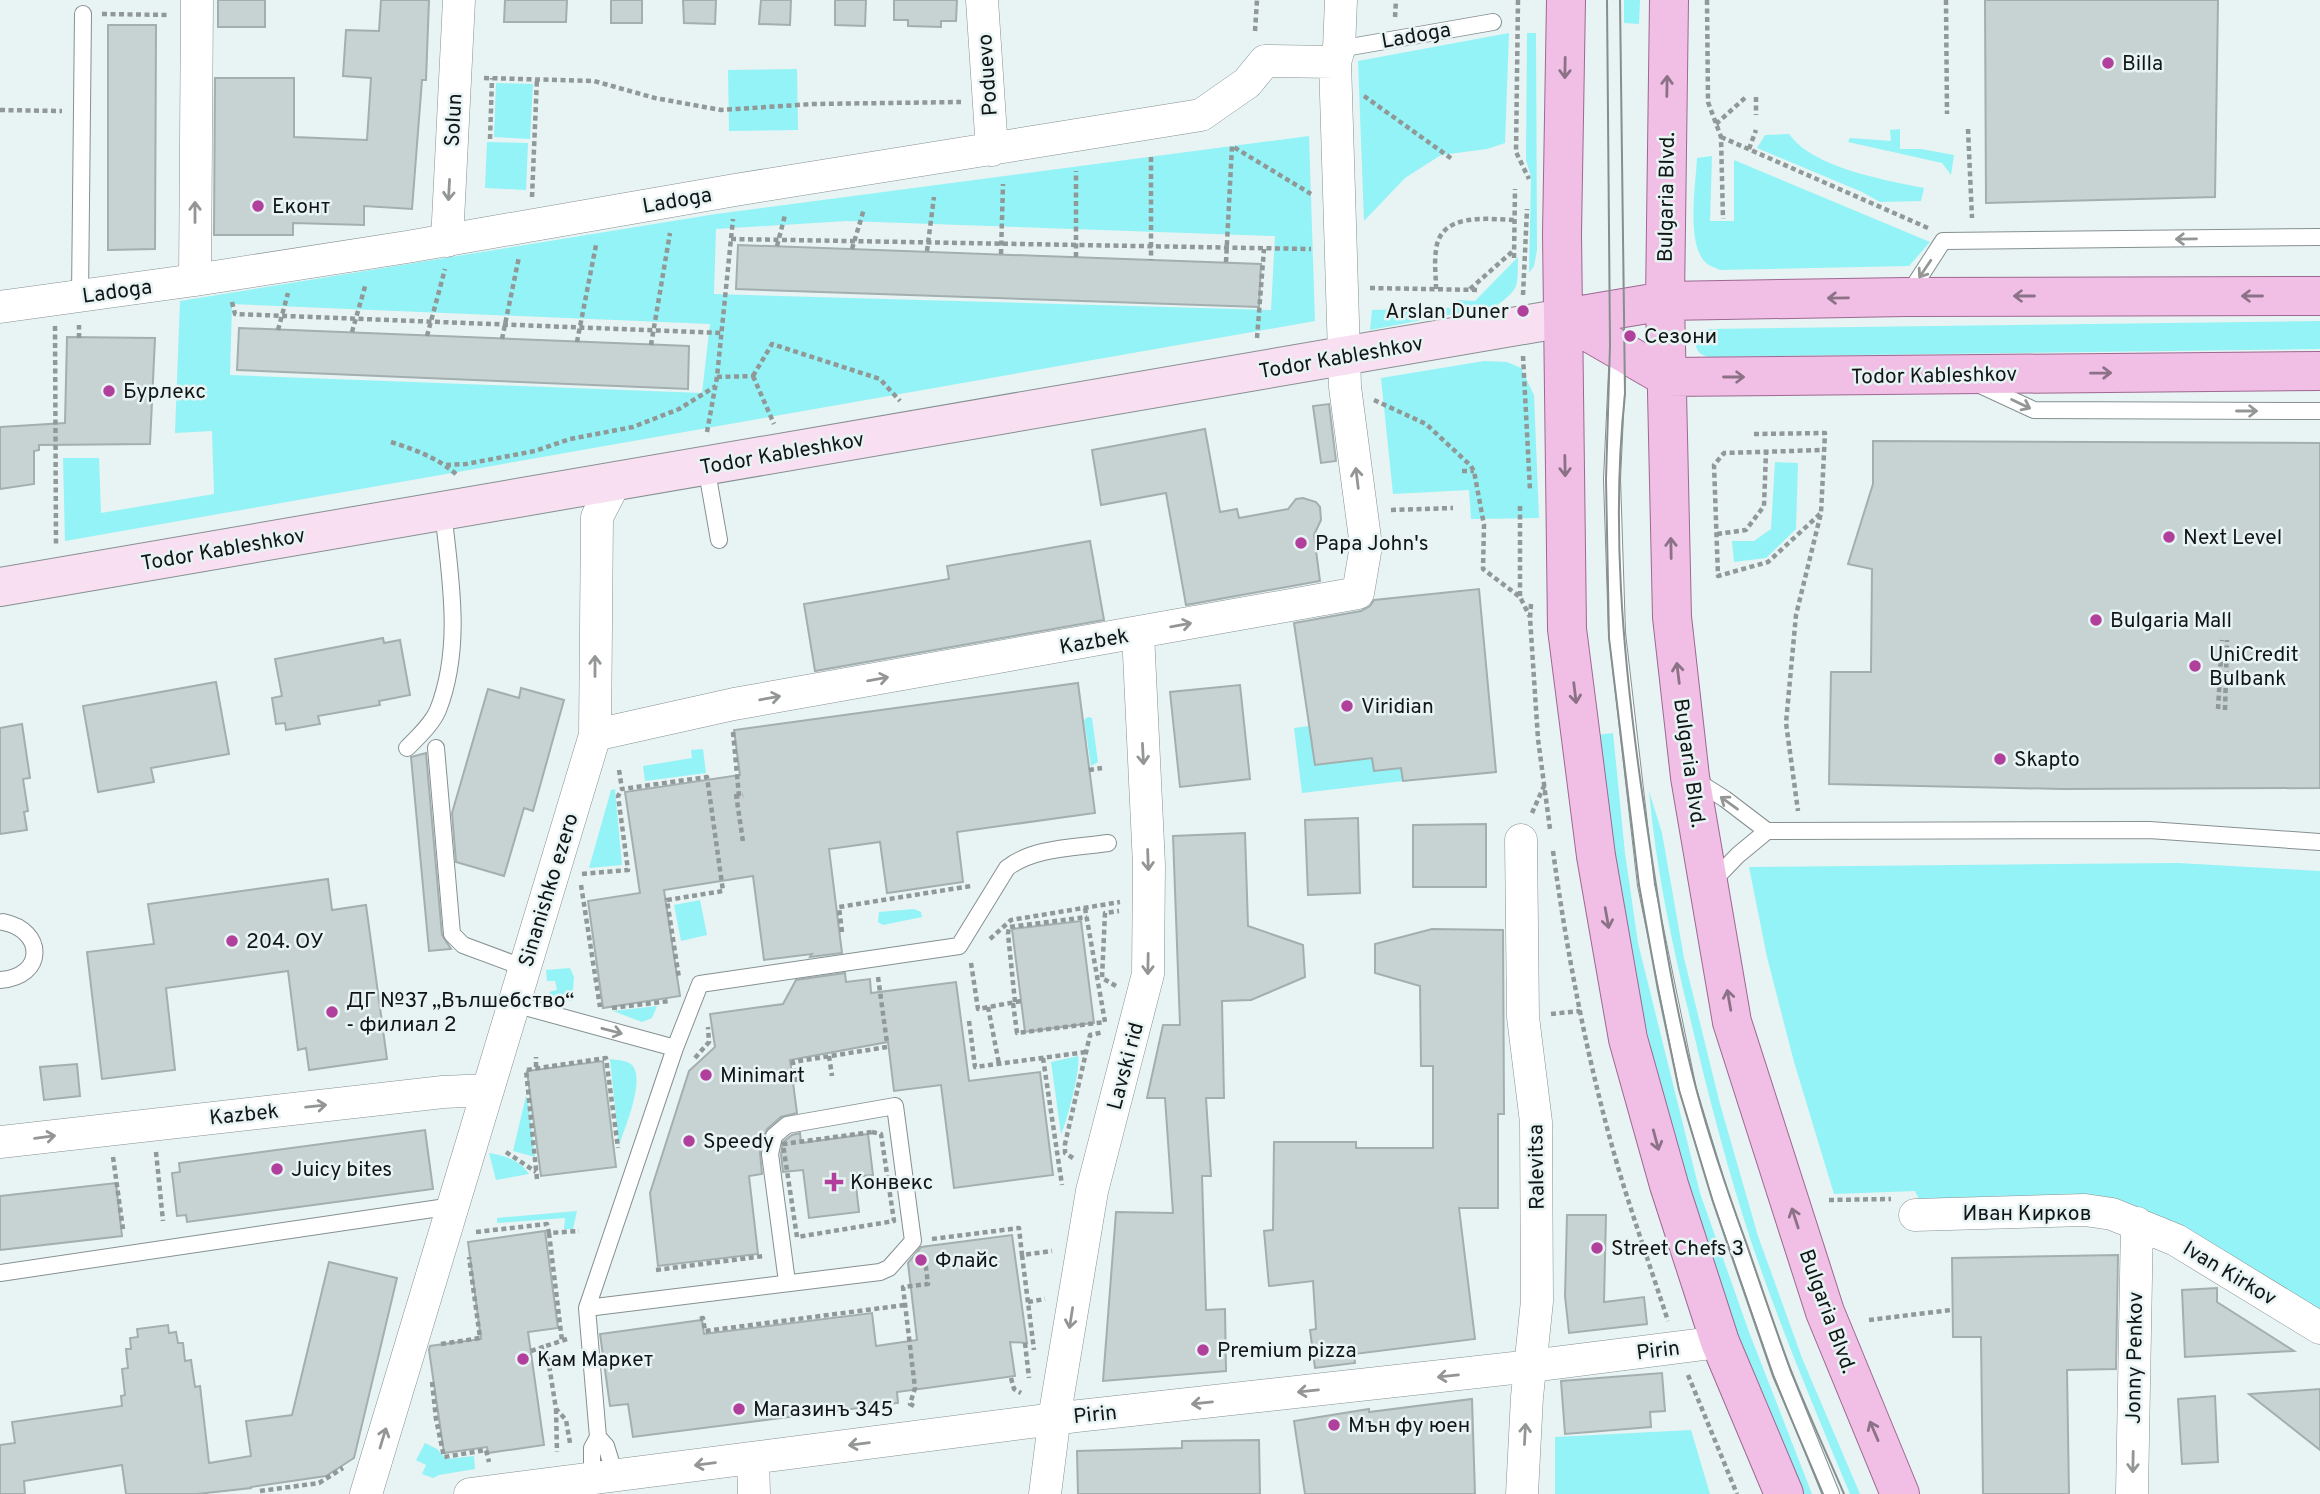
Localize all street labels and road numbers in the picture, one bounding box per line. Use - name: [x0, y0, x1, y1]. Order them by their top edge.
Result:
- street label: Ladoga: [1379, 17, 1453, 56]
- street label: Poduevo: [972, 33, 1005, 117]
- street label: Solun: [440, 93, 469, 147]
- street label: Bulgaria Blvd.: [1653, 132, 1682, 262]
- street label: Ladoga: [640, 182, 714, 221]
- street label: Ladoga: [81, 274, 154, 311]
- street label: Todor Kableshkov: [1257, 331, 1426, 386]
- street label: Todor Kableshkov: [1851, 362, 2018, 391]
- street label: Todor Kableshkov: [698, 427, 867, 482]
- street label: Todor Kableshkov: [139, 523, 308, 578]
- street label: Kazbek: [1058, 623, 1131, 662]
- street label: Bulgaria Blvd.: [1666, 697, 1711, 830]
- street label: Sinanishko ezero: [513, 810, 586, 971]
- street label: Lavski rid: [1102, 1020, 1151, 1113]
- street label: Kazbek: [208, 1098, 280, 1133]
- street label: Ralevitsa: [1523, 1124, 1552, 1210]
- street label: Иван Кирков: [1963, 1201, 2091, 1228]
- street label: Ivan Kirkov: [2177, 1236, 2281, 1313]
- street label: Bulgaria Blvd.: [1792, 1246, 1862, 1377]
- street label: Jonny Penkov: [2121, 1291, 2150, 1425]
- street label: Pirin: [1635, 1335, 1682, 1368]
- street label: Pirin: [1072, 1400, 1118, 1431]

